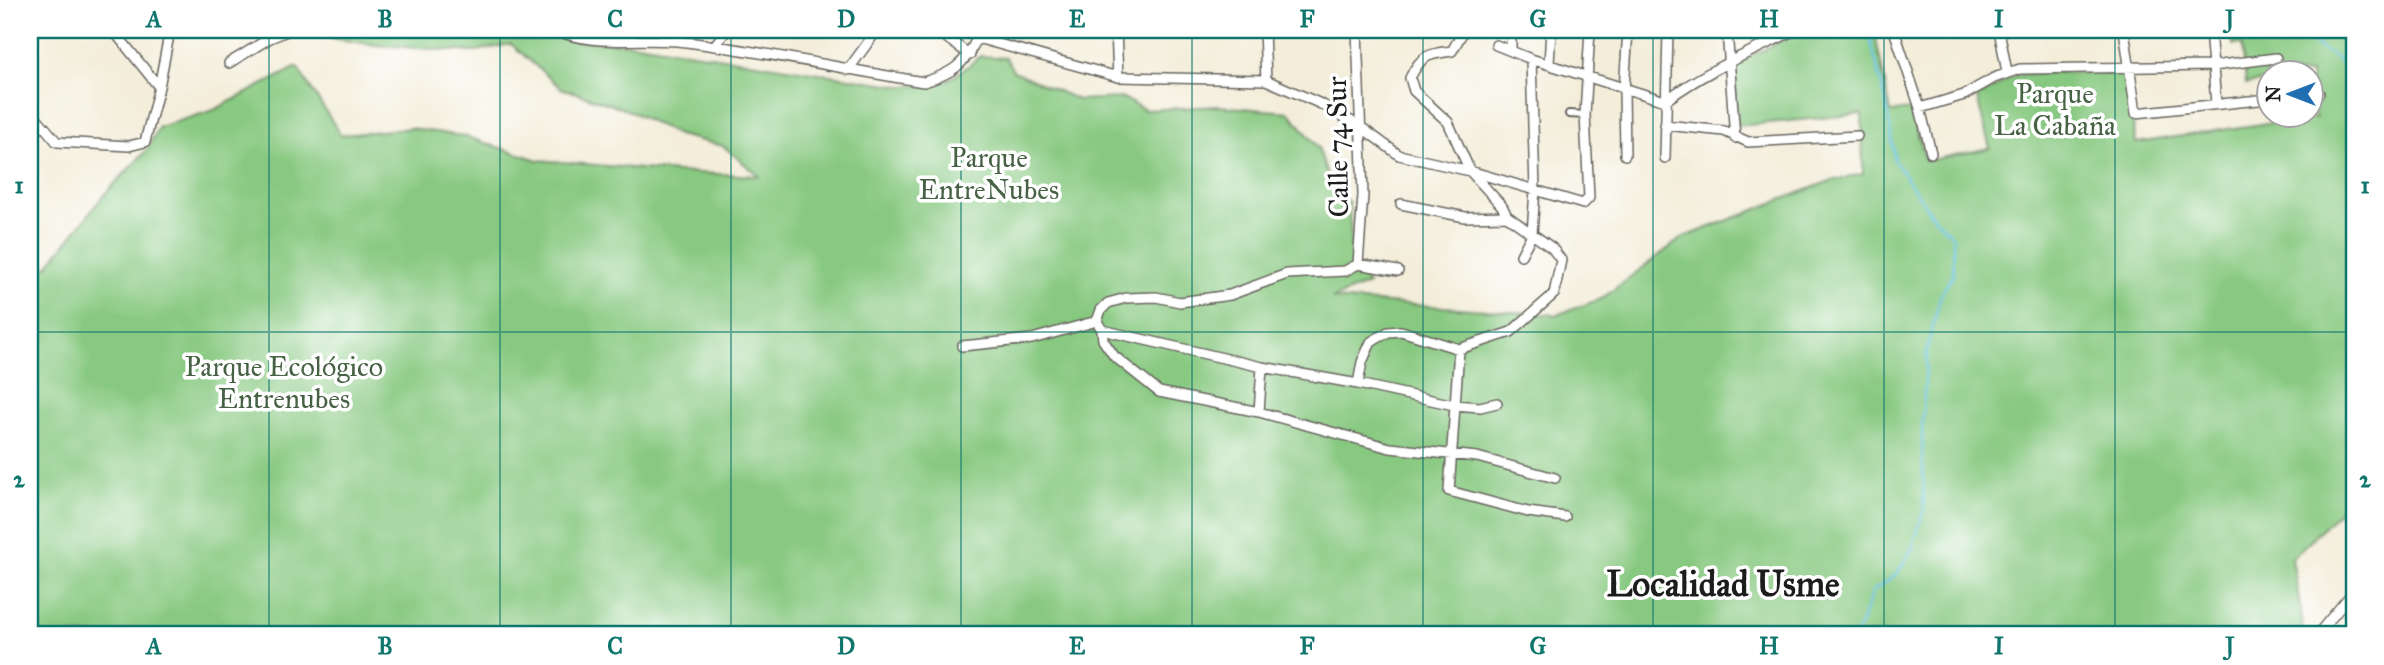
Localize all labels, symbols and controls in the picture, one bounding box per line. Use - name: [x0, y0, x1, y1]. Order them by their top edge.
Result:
- text: A: [144, 5, 162, 33]
- text: B: [377, 5, 393, 33]
- text: C: [607, 5, 623, 33]
- text: D: [837, 5, 855, 33]
- text: E: [1069, 5, 1086, 33]
- text: F: [1299, 5, 1315, 33]
- text: G: [1530, 5, 1547, 33]
- text: H: [1759, 5, 1779, 33]
- text: I: [1994, 5, 2004, 33]
- text: J: [2222, 5, 2235, 34]
- north arrow: [2254, 60, 2324, 130]
- street label: Calle 74 Sur: [1319, 76, 1356, 218]
- park label: Parque La Cabaña: [1994, 76, 2116, 143]
- text: N: [2262, 86, 2285, 102]
- park label: Parque EntreNubes: [919, 140, 1059, 207]
- text: 1: [14, 171, 24, 199]
- text: 1: [2360, 171, 2370, 199]
- park label: Parque Ecológico Entrenubes: [185, 349, 383, 416]
- text: 2: [13, 465, 25, 493]
- text: 2: [2359, 465, 2371, 493]
- district label: Localidad Usme: [1606, 563, 1840, 606]
- text: A: [144, 632, 162, 660]
- text: B: [377, 632, 393, 660]
- text: C: [607, 632, 623, 660]
- text: D: [837, 632, 855, 660]
- text: E: [1069, 632, 1086, 660]
- text: F: [1299, 632, 1315, 660]
- text: G: [1530, 632, 1547, 660]
- text: H: [1759, 632, 1779, 660]
- text: I: [1994, 632, 2004, 660]
- text: J: [2222, 632, 2235, 661]

